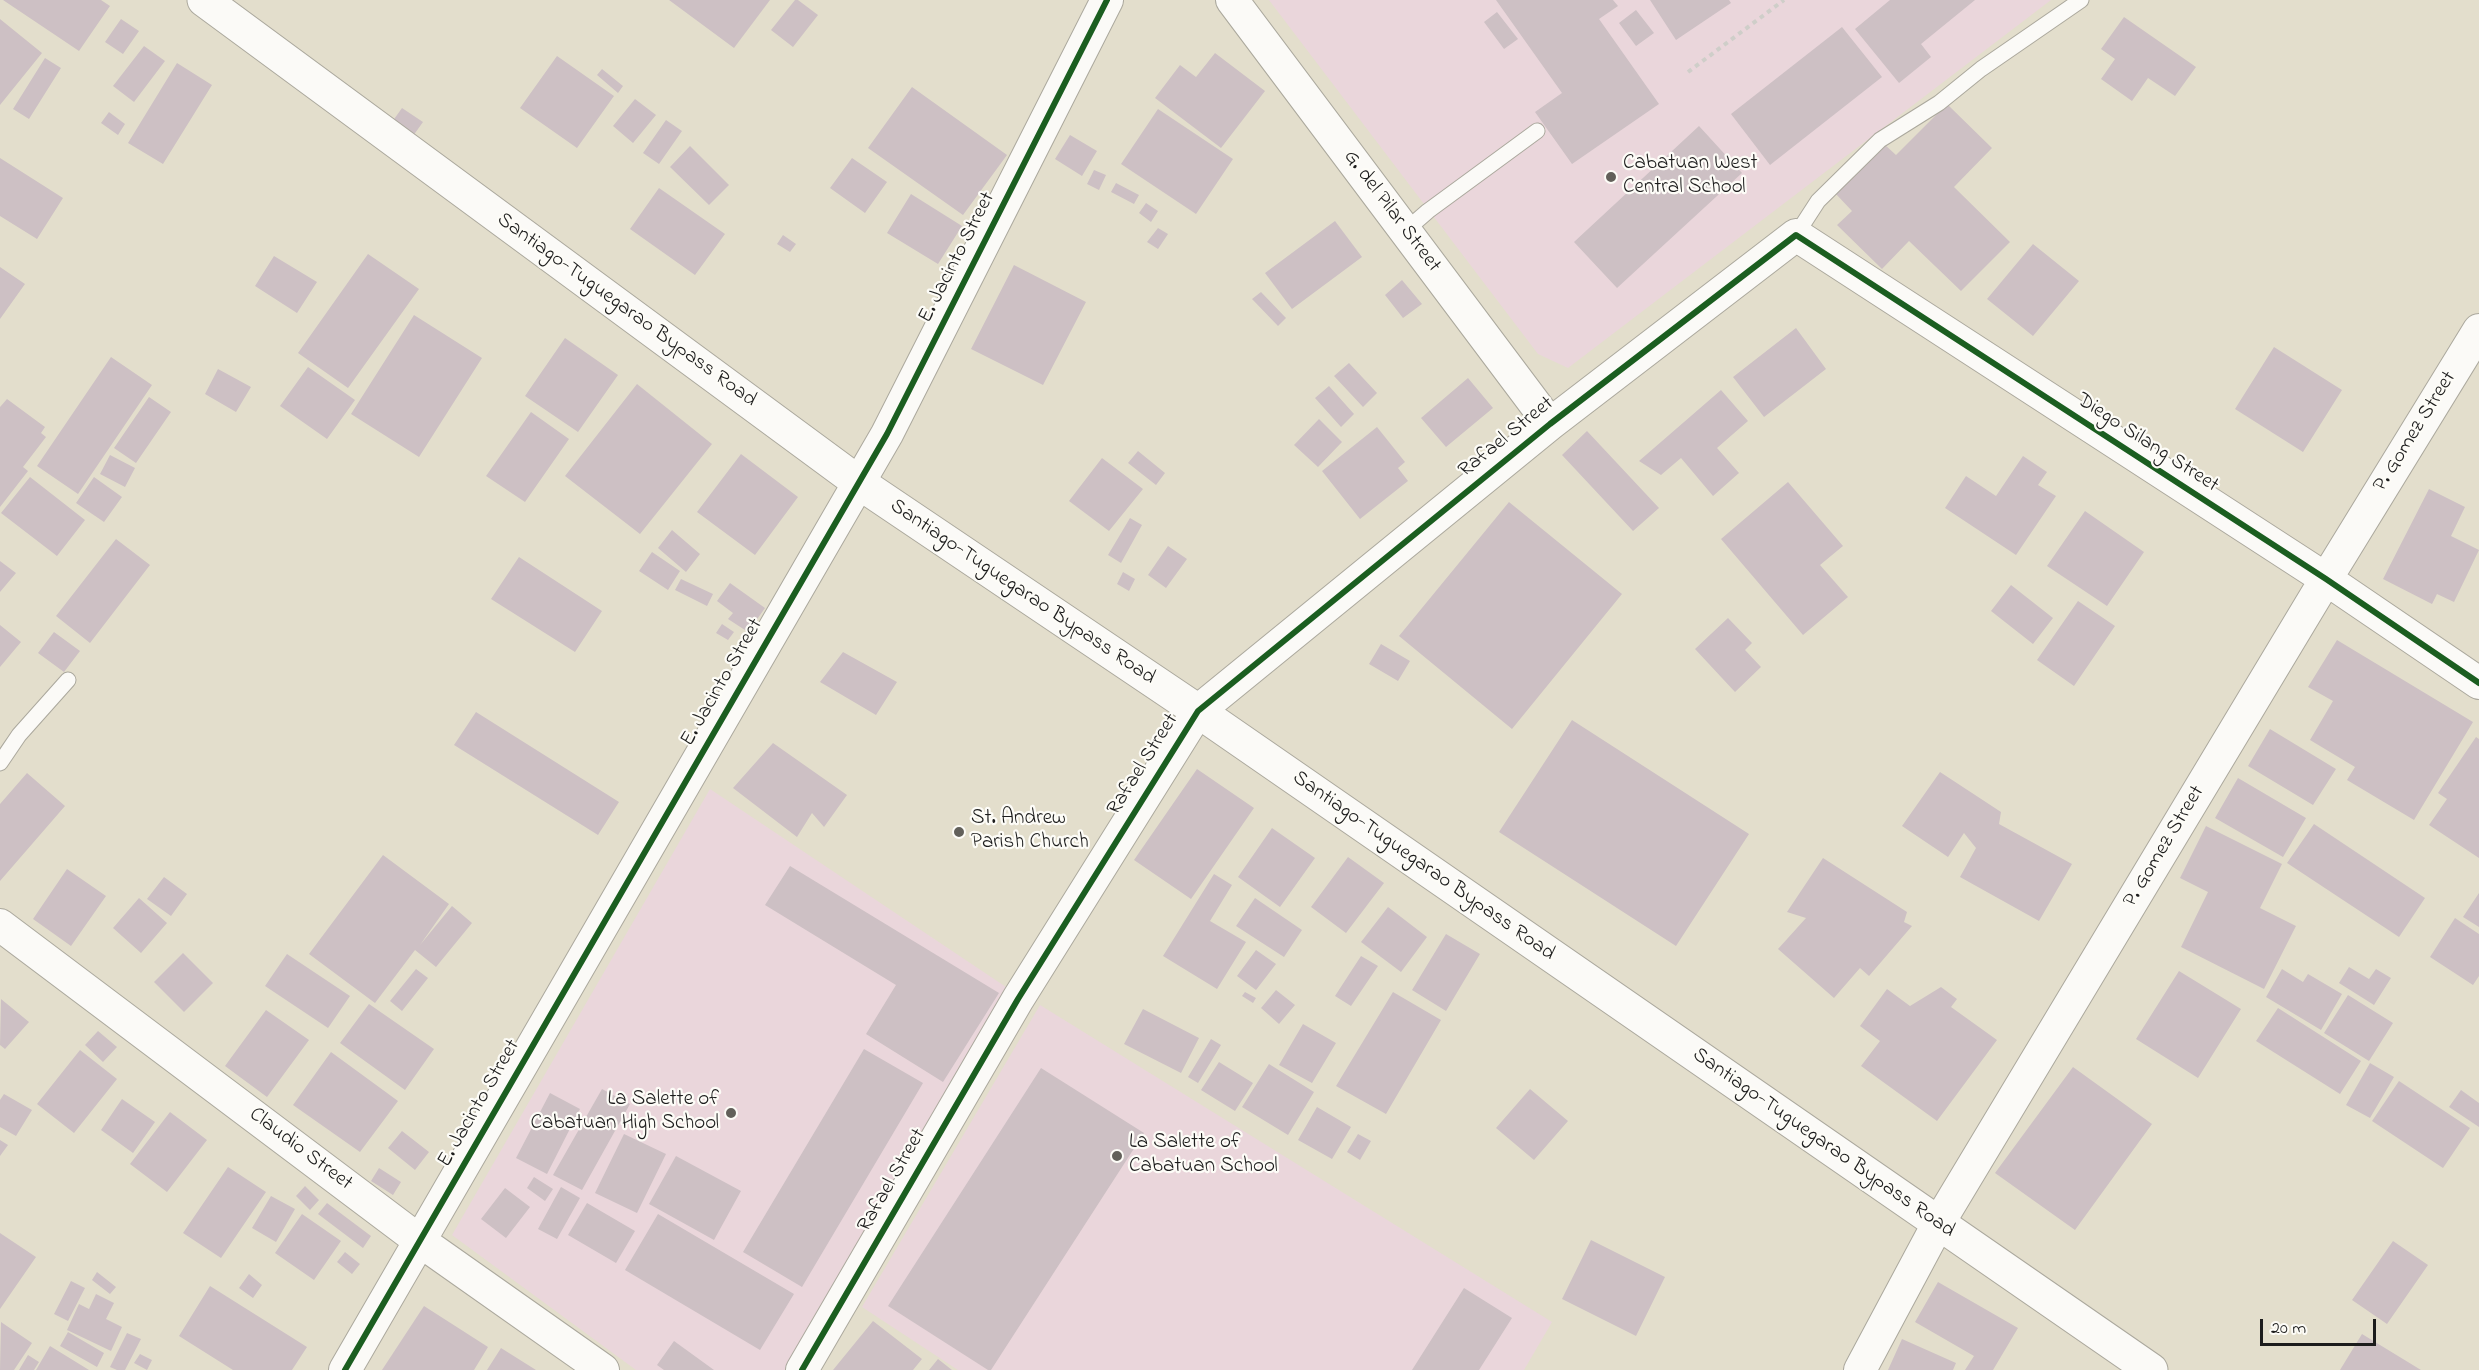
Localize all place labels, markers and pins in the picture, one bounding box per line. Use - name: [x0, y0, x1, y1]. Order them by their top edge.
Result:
- place label: Cabatuan West Central School: [1623, 152, 1758, 202]
- marker: Cabatuan West Central School: [1604, 170, 1618, 184]
- place label: St. Andrew Parish Church: [971, 807, 1089, 857]
- marker: St. Andrew Parish Church: [952, 825, 966, 839]
- place label: La Salette of Cabatuan High School: [530, 1088, 719, 1138]
- marker: La Salette of Cabatuan High School: [724, 1106, 738, 1120]
- place label: La Salette of Cabatuan School: [1129, 1131, 1278, 1181]
- marker: La Salette of Cabatuan School: [1110, 1149, 1124, 1163]

